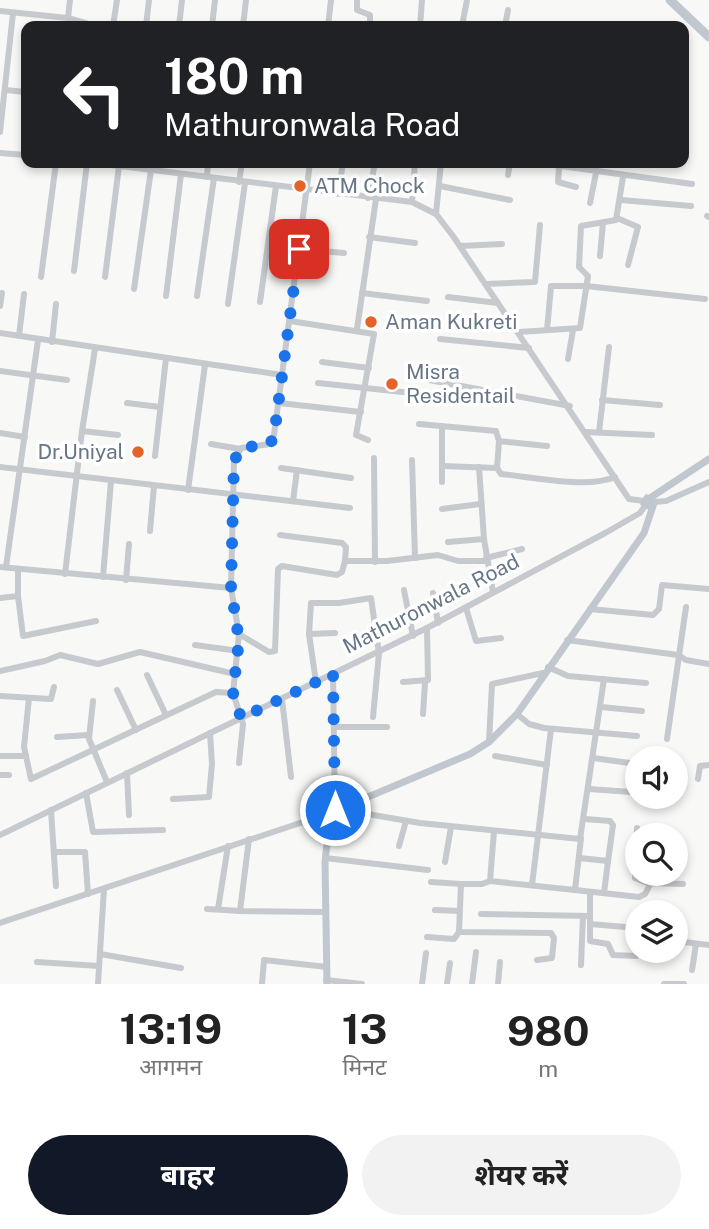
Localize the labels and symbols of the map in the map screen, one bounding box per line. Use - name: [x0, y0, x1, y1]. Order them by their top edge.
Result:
- place label: ATM Chock: [314, 173, 425, 198]
- marker: ATM Chock: [292, 178, 308, 194]
- pin: [269, 219, 329, 279]
- place label: Aman Kukreti: [385, 309, 518, 334]
- marker: Aman Kukreti: [363, 314, 379, 330]
- place label: Misra Residentail: [406, 359, 515, 408]
- marker: Misra Residentail: [384, 376, 400, 392]
- place label: Dr.Uniyal: [38, 439, 124, 464]
- marker: Dr.Uniyal: [130, 444, 146, 460]
- street label: Mathuronwala Road: [338, 548, 523, 659]
- position arrow: [298, 773, 372, 847]

